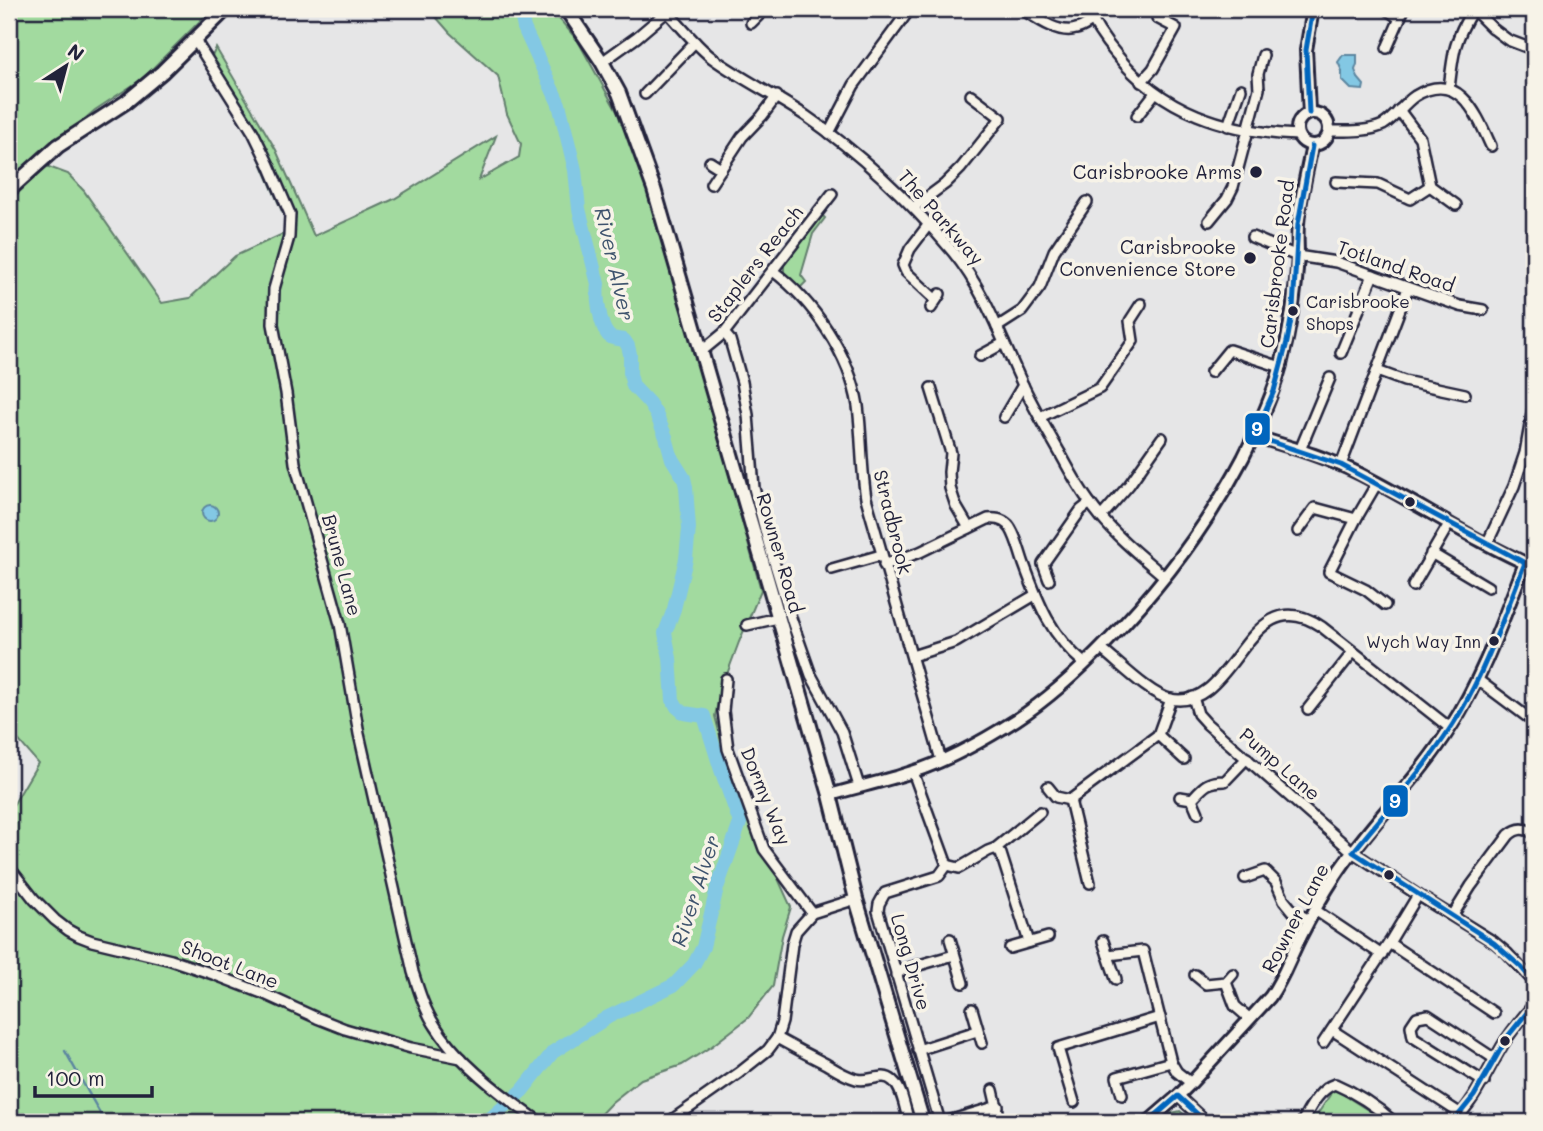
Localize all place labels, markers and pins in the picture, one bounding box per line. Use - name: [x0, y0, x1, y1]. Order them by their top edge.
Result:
- place label: Carisbrooke Arms: [1073, 159, 1242, 184]
- marker: Carisbrooke Arms: [1248, 164, 1264, 180]
- place label: Carisbrooke Convenience Store: [1060, 234, 1236, 281]
- marker: Carisbrooke Convenience Store: [1242, 250, 1258, 266]
- place label: Carisbrooke Shops: [1306, 290, 1410, 334]
- marker: Carisbrooke Shops: [1286, 304, 1300, 318]
- unlabelled marker: [1403, 495, 1417, 509]
- place label: Wych Way Inn: [1366, 630, 1481, 652]
- marker: Wych Way Inn: [1487, 634, 1501, 648]
- unlabelled marker: [1382, 868, 1396, 882]
- unlabelled marker: [1498, 1034, 1512, 1048]

